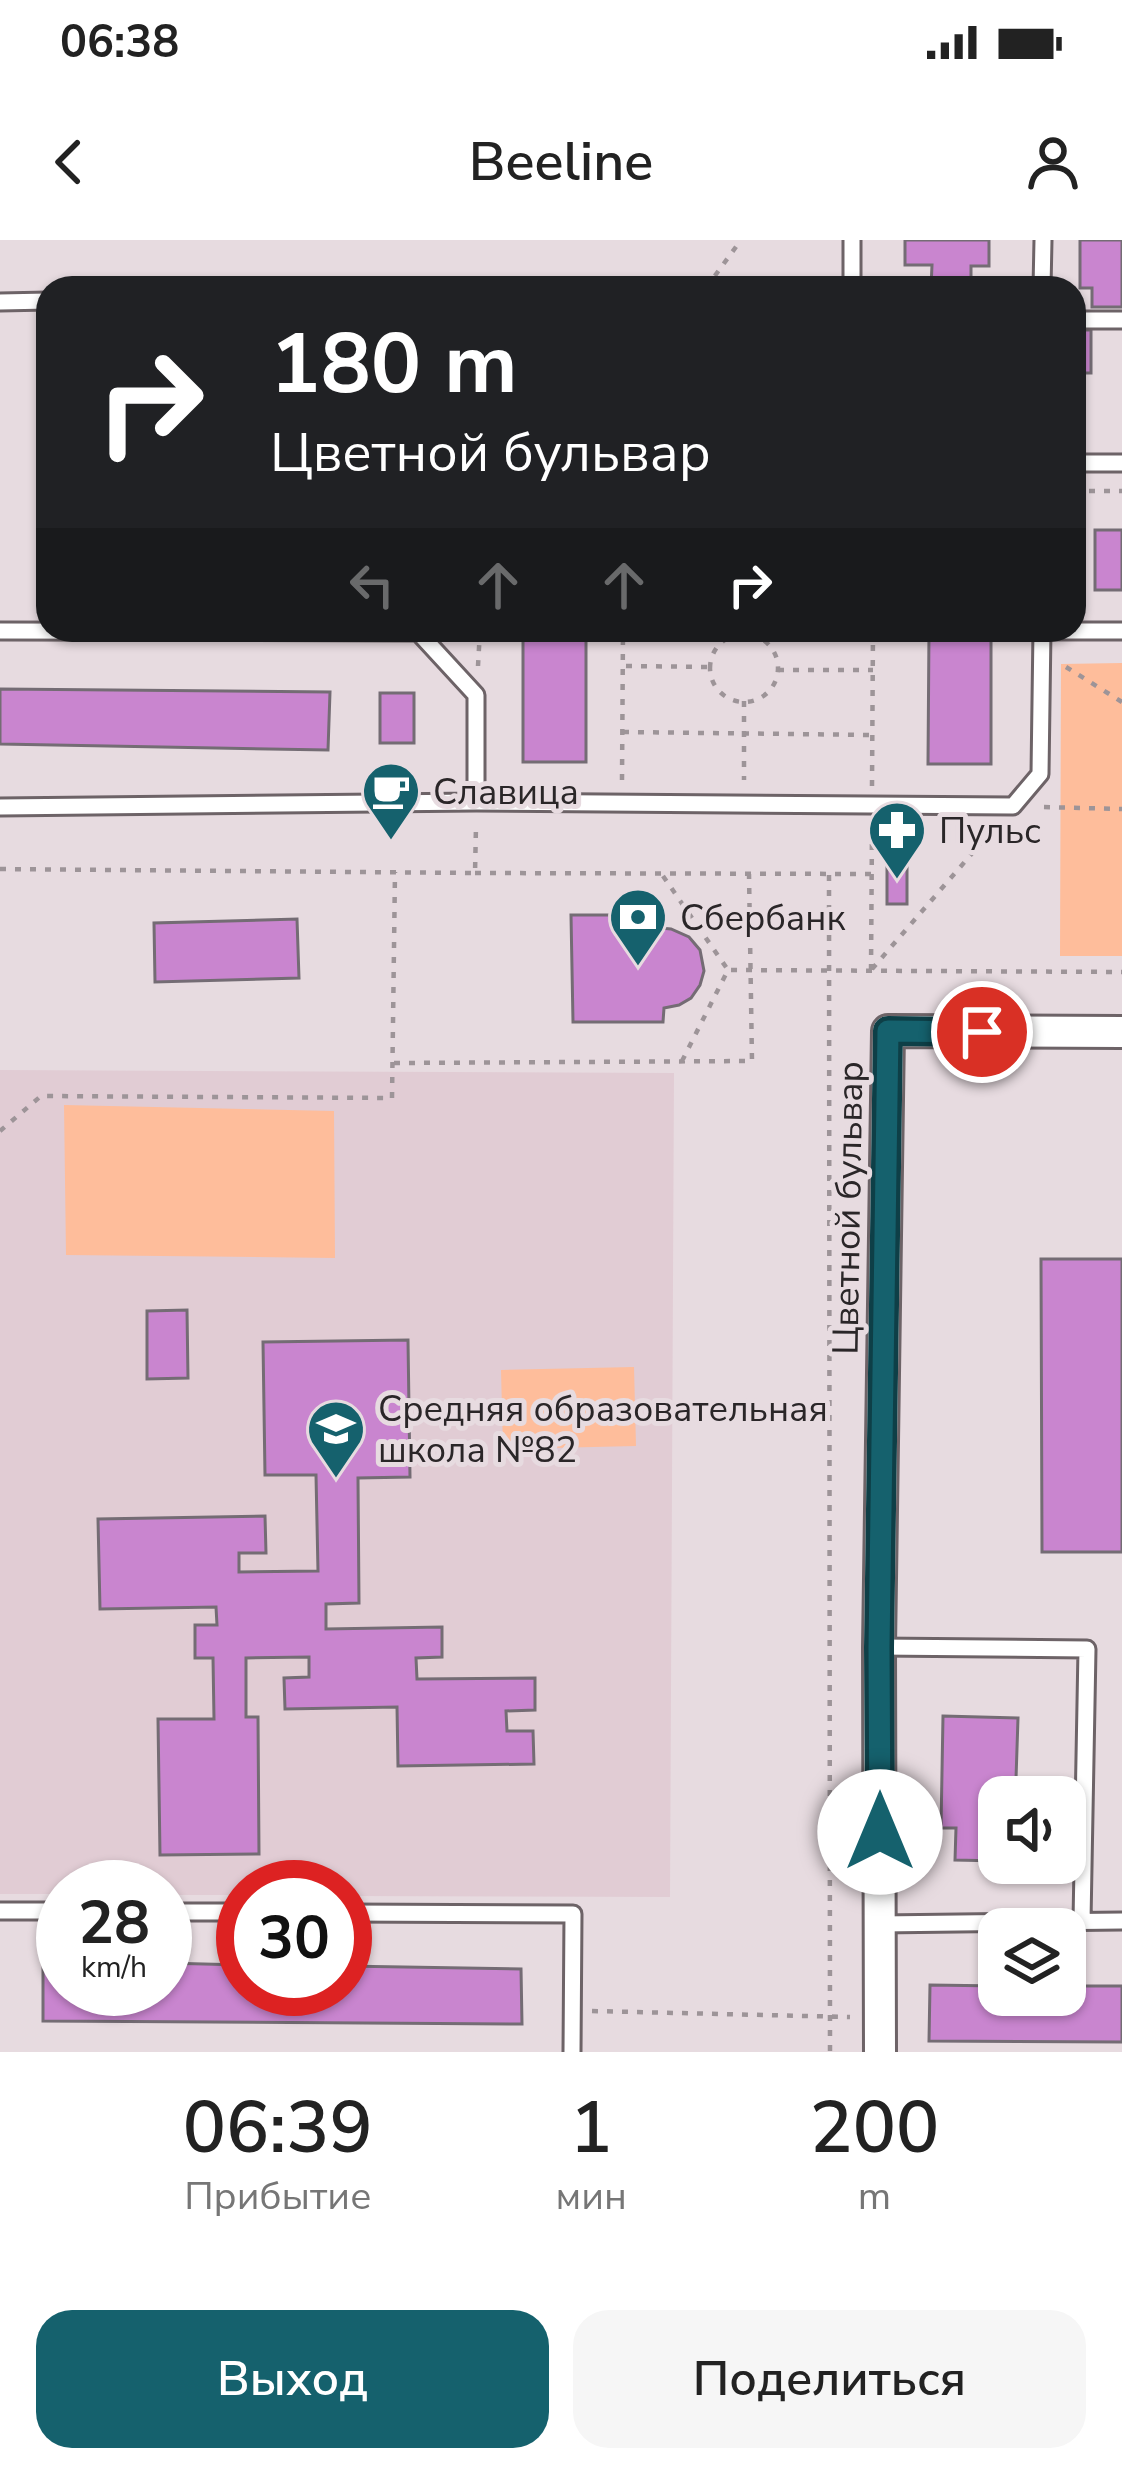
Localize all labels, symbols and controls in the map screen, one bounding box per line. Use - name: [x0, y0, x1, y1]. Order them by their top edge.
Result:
- text: 06:38: [60, 12, 179, 73]
- text: Beeline: [469, 125, 653, 199]
- icon: back: [36, 129, 102, 195]
- icon: person: [1020, 129, 1086, 195]
- text: 180 m: [270, 307, 518, 422]
- icon: right: [72, 324, 228, 480]
- text: Цветной бульвар: [270, 416, 711, 490]
- icon: left: [339, 552, 405, 618]
- icon: ahead: [465, 552, 531, 618]
- icon: ahead: [591, 552, 657, 618]
- icon: right: [717, 552, 783, 618]
- cafe icon: Славица: [360, 760, 422, 842]
- place label: Славица: [433, 768, 579, 817]
- pharmacy icon: Пульс: [866, 799, 928, 881]
- place label: Пульс: [939, 807, 1041, 856]
- bank icon: Сбербанк: [607, 886, 669, 968]
- place label: Сбербанк: [680, 894, 845, 943]
- pin: [931, 981, 1033, 1083]
- icon: arrive: [949, 999, 1015, 1065]
- street label: Цветной бульвар: [821, 1061, 876, 1355]
- place label: Средняя образовательная школа №82: [378, 1385, 828, 1475]
- school or university icon: Средняя образовательная школа №82: [305, 1398, 367, 1480]
- position arrow: [817, 1769, 943, 1895]
- map controls: [978, 1776, 1086, 2016]
- button: sound: [978, 1776, 1086, 1884]
- speed limit sign: 30: [216, 1860, 372, 2016]
- text: 28: [78, 1882, 150, 1964]
- button: layers: [978, 1908, 1086, 2016]
- text: km/h: [81, 1947, 147, 1988]
- text: 06:39: [183, 2079, 373, 2177]
- text: 1: [570, 2079, 613, 2177]
- text: 200: [810, 2079, 939, 2177]
- text: Прибытие: [184, 2170, 371, 2223]
- text: мин: [555, 2170, 627, 2223]
- text: m: [858, 2170, 891, 2223]
- button: Выход: [36, 2310, 549, 2448]
- button: Поделиться: [573, 2310, 1086, 2448]

